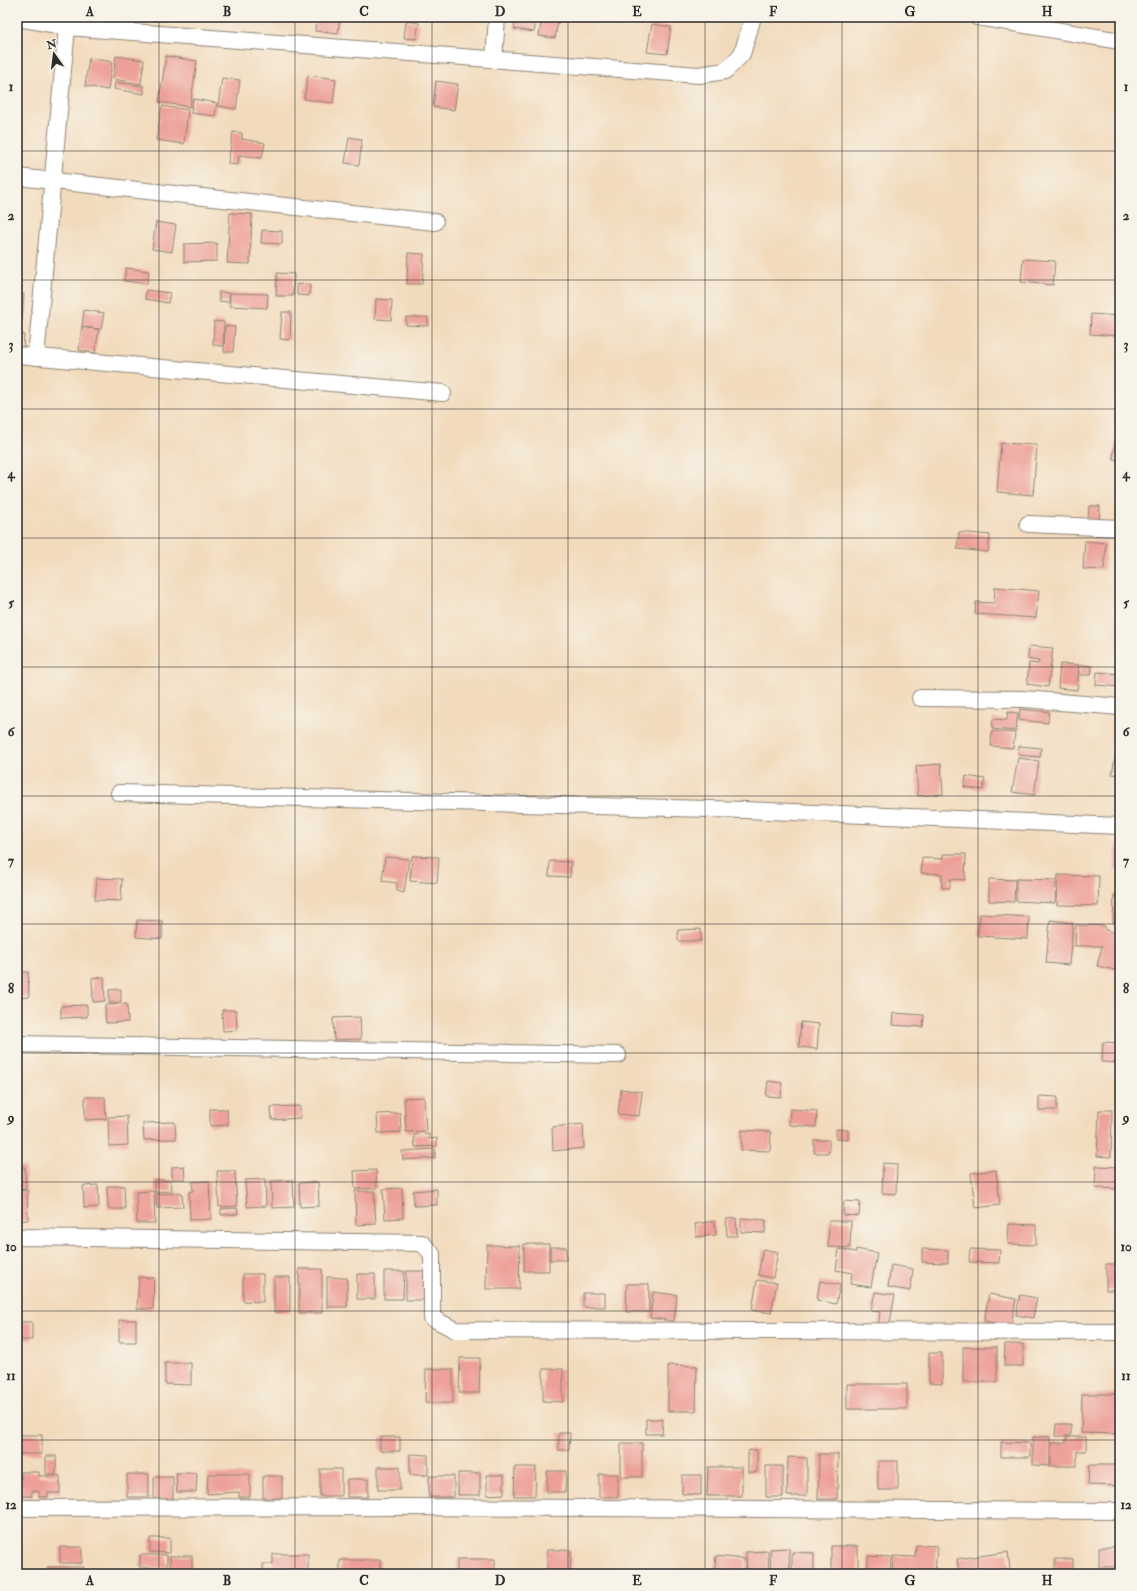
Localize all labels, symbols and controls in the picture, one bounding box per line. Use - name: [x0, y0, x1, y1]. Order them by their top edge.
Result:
- text: A: [85, 4, 95, 20]
- text: B: [223, 4, 231, 20]
- text: C: [359, 4, 369, 20]
- text: D: [495, 4, 506, 20]
- text: E: [632, 4, 642, 20]
- text: F: [769, 4, 778, 20]
- text: G: [905, 4, 916, 20]
- text: H: [1042, 4, 1053, 20]
- north arrow: [34, 34, 74, 74]
- text: N: [44, 37, 59, 53]
- text: 1: [9, 79, 14, 95]
- text: 1: [1124, 79, 1129, 95]
- text: 2: [8, 208, 15, 224]
- text: 2: [1123, 208, 1130, 224]
- text: 3: [9, 337, 14, 353]
- text: 3: [1124, 337, 1129, 353]
- text: 4: [6, 466, 15, 482]
- text: 4: [1121, 466, 1130, 482]
- text: 5: [8, 595, 14, 611]
- text: 5: [1123, 595, 1129, 611]
- text: 6: [8, 724, 16, 740]
- text: 6: [1123, 724, 1131, 740]
- text: 7: [8, 853, 15, 869]
- text: 7: [1123, 853, 1130, 869]
- text: 8: [8, 981, 14, 997]
- text: 8: [1123, 981, 1129, 997]
- text: 9: [6, 1110, 15, 1126]
- text: 9: [1121, 1110, 1130, 1126]
- text: 10: [5, 1239, 17, 1255]
- text: 10: [1120, 1239, 1132, 1255]
- text: 11: [6, 1368, 16, 1384]
- text: 11: [1121, 1368, 1131, 1384]
- text: 12: [5, 1497, 17, 1513]
- text: 12: [1120, 1497, 1132, 1513]
- text: A: [85, 1573, 95, 1589]
- text: B: [223, 1573, 231, 1589]
- text: C: [359, 1573, 369, 1589]
- text: D: [495, 1573, 506, 1589]
- text: E: [632, 1573, 642, 1589]
- text: F: [769, 1573, 778, 1589]
- text: G: [905, 1573, 916, 1589]
- text: H: [1042, 1573, 1053, 1589]

